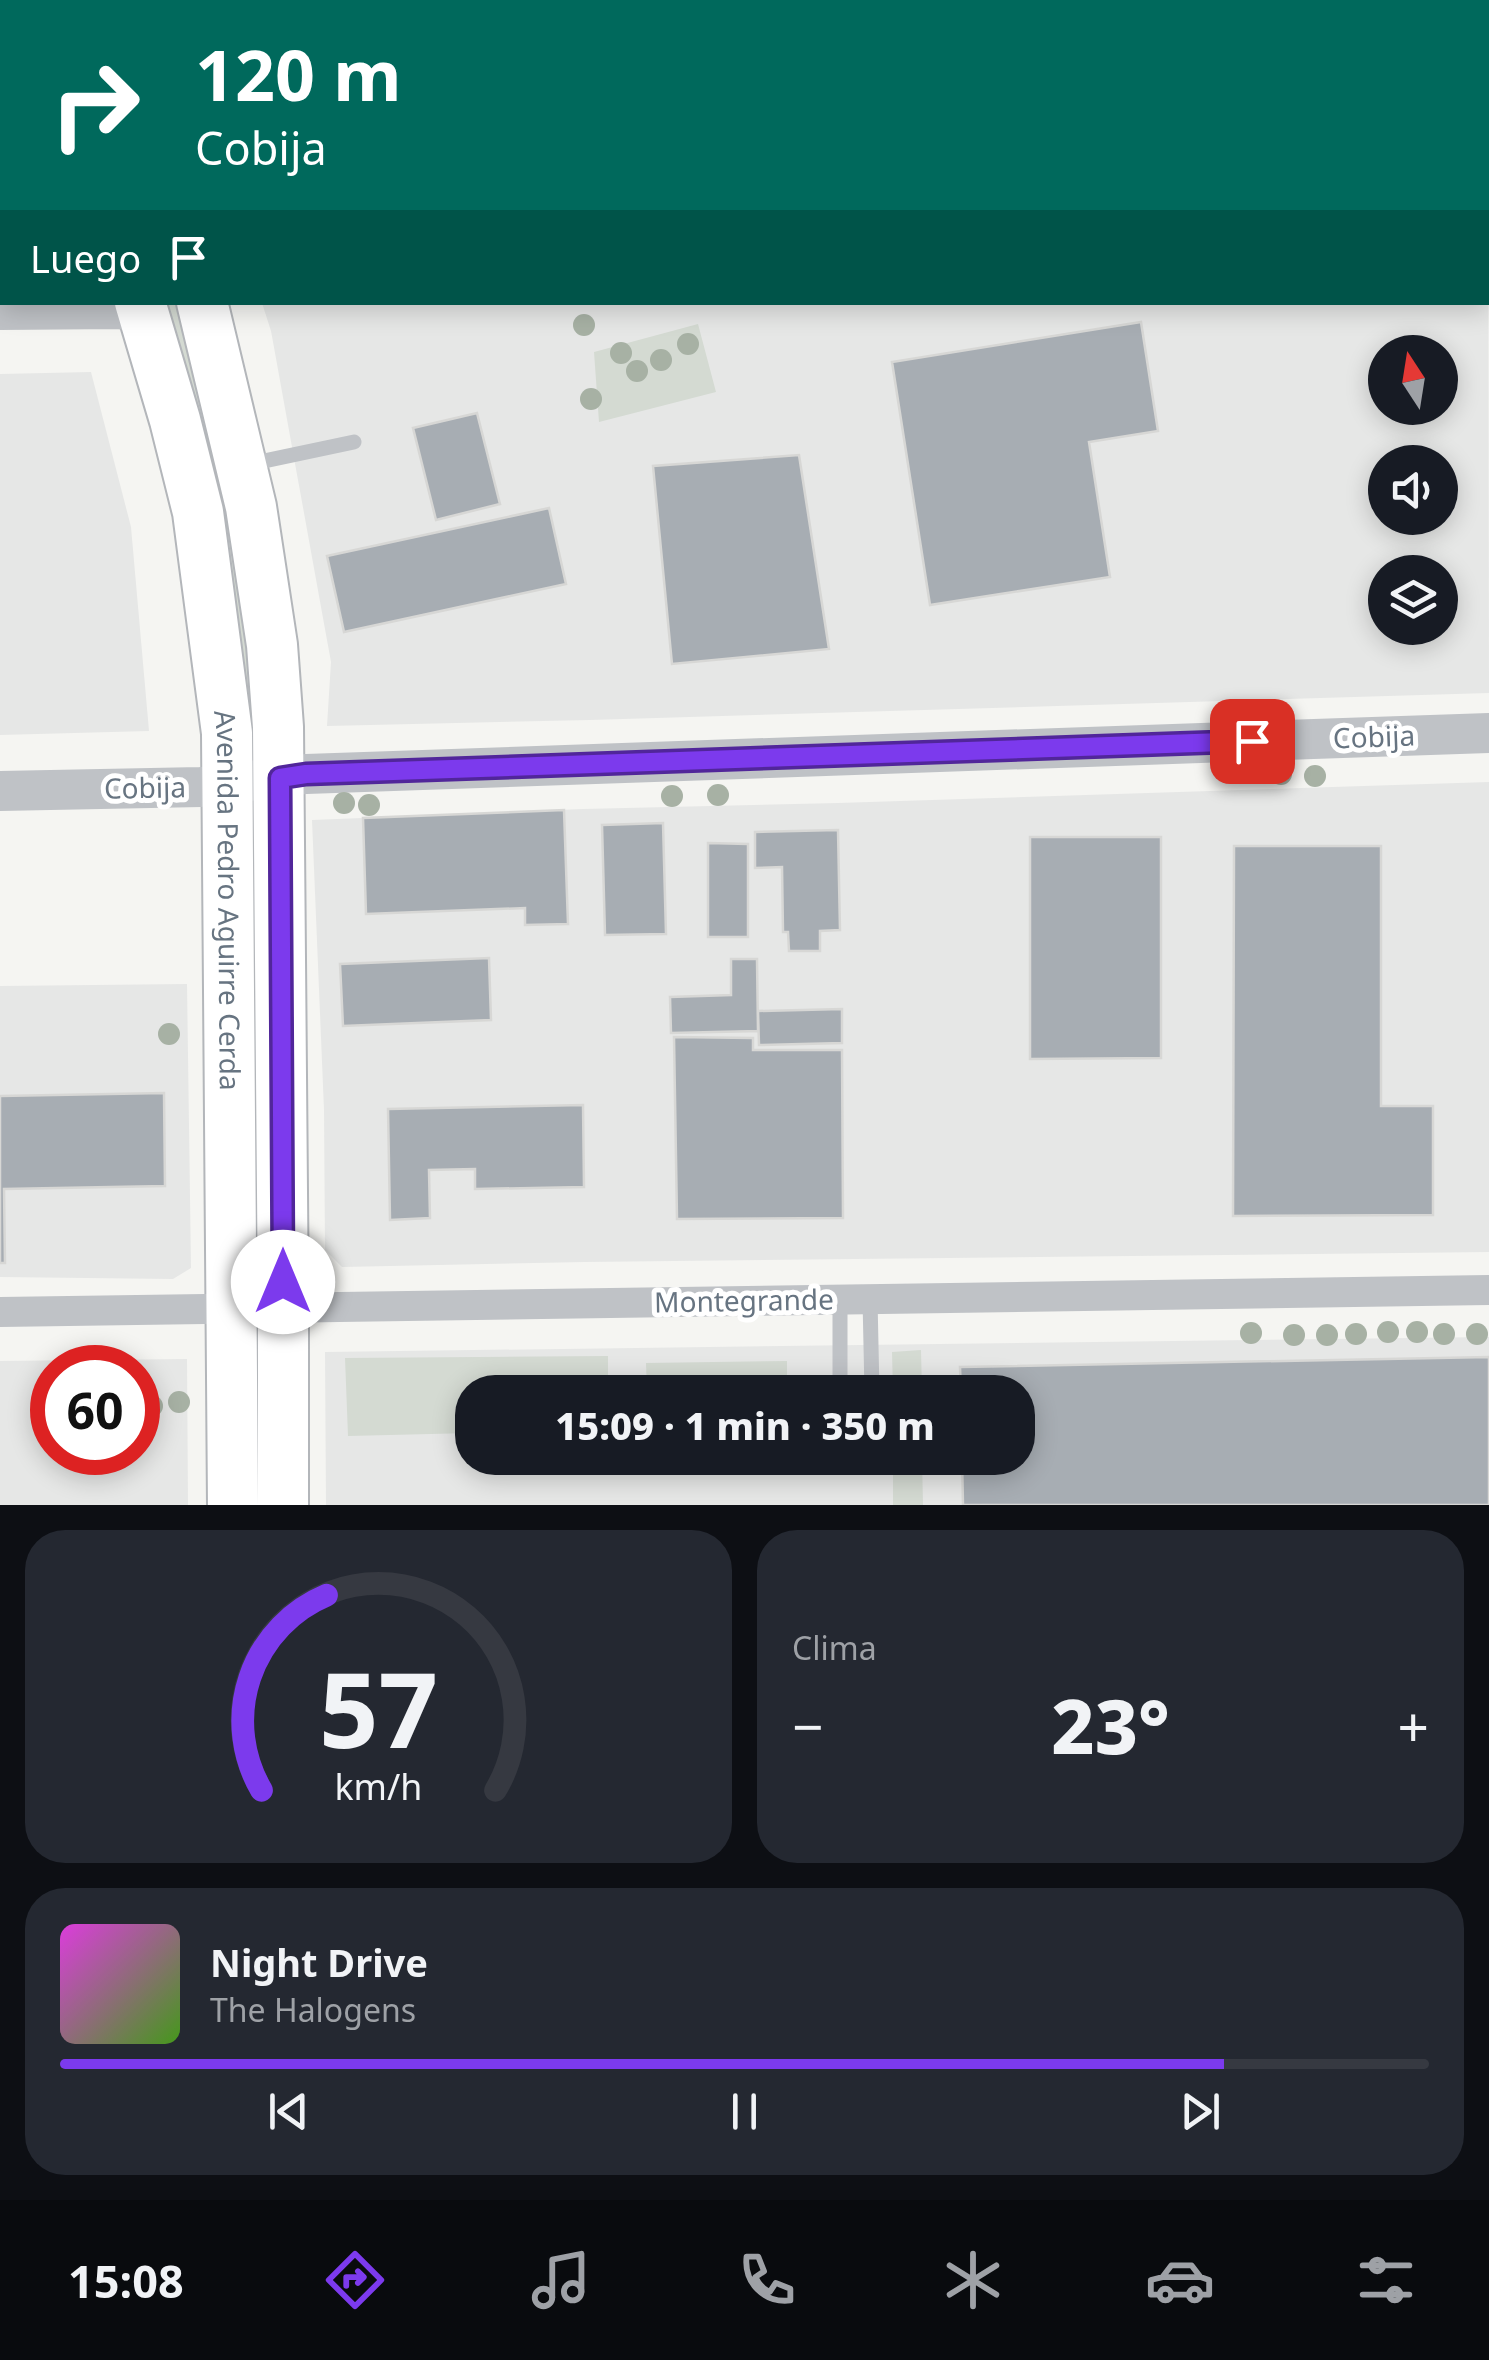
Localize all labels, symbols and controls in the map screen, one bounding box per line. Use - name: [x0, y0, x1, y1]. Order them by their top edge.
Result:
- text: 120 m: [195, 26, 402, 122]
- icon: right: [30, 40, 160, 170]
- text: Cobija: [195, 117, 327, 178]
- icon: arrive: [161, 230, 216, 285]
- text: Luego: [30, 232, 141, 284]
- north arrow: [1368, 335, 1458, 425]
- map controls: [1368, 335, 1458, 645]
- button: sound: [1368, 445, 1458, 535]
- button: layers: [1368, 555, 1458, 645]
- pin: [1210, 699, 1295, 784]
- street label: Avenida Pedro Aguirre Cerda: [206, 707, 250, 1091]
- icon: arrive: [1225, 714, 1280, 769]
- street label: Cobija: [1332, 716, 1416, 756]
- street label: Cobija: [104, 767, 186, 807]
- position arrow: [231, 1230, 335, 1334]
- street label: Montegrande: [654, 1279, 834, 1321]
- speed limit sign: 60: [30, 1345, 160, 1475]
- text: 15:09 · 1 min · 350 m: [555, 1399, 935, 1451]
- text: Clima: [792, 1626, 877, 1669]
- text: 57: [319, 1637, 438, 1778]
- text: 23°: [1051, 1674, 1170, 1776]
- text: −: [792, 1688, 823, 1763]
- text: +: [1398, 1688, 1429, 1763]
- text: km/h: [335, 1762, 422, 1810]
- text: Night Drive: [210, 1936, 428, 1988]
- text: The Halogens: [210, 1988, 416, 2031]
- icon: previous: [261, 2084, 316, 2139]
- icon: pause: [717, 2084, 772, 2139]
- icon: next: [1173, 2084, 1228, 2139]
- icon: directions: [320, 2245, 390, 2315]
- icon: music: [526, 2245, 596, 2315]
- icon: phone: [732, 2245, 802, 2315]
- icon: climate: [938, 2245, 1008, 2315]
- icon: car: [1145, 2245, 1215, 2315]
- icon: filters: [1351, 2245, 1421, 2315]
- text: 15:08: [68, 2250, 184, 2311]

